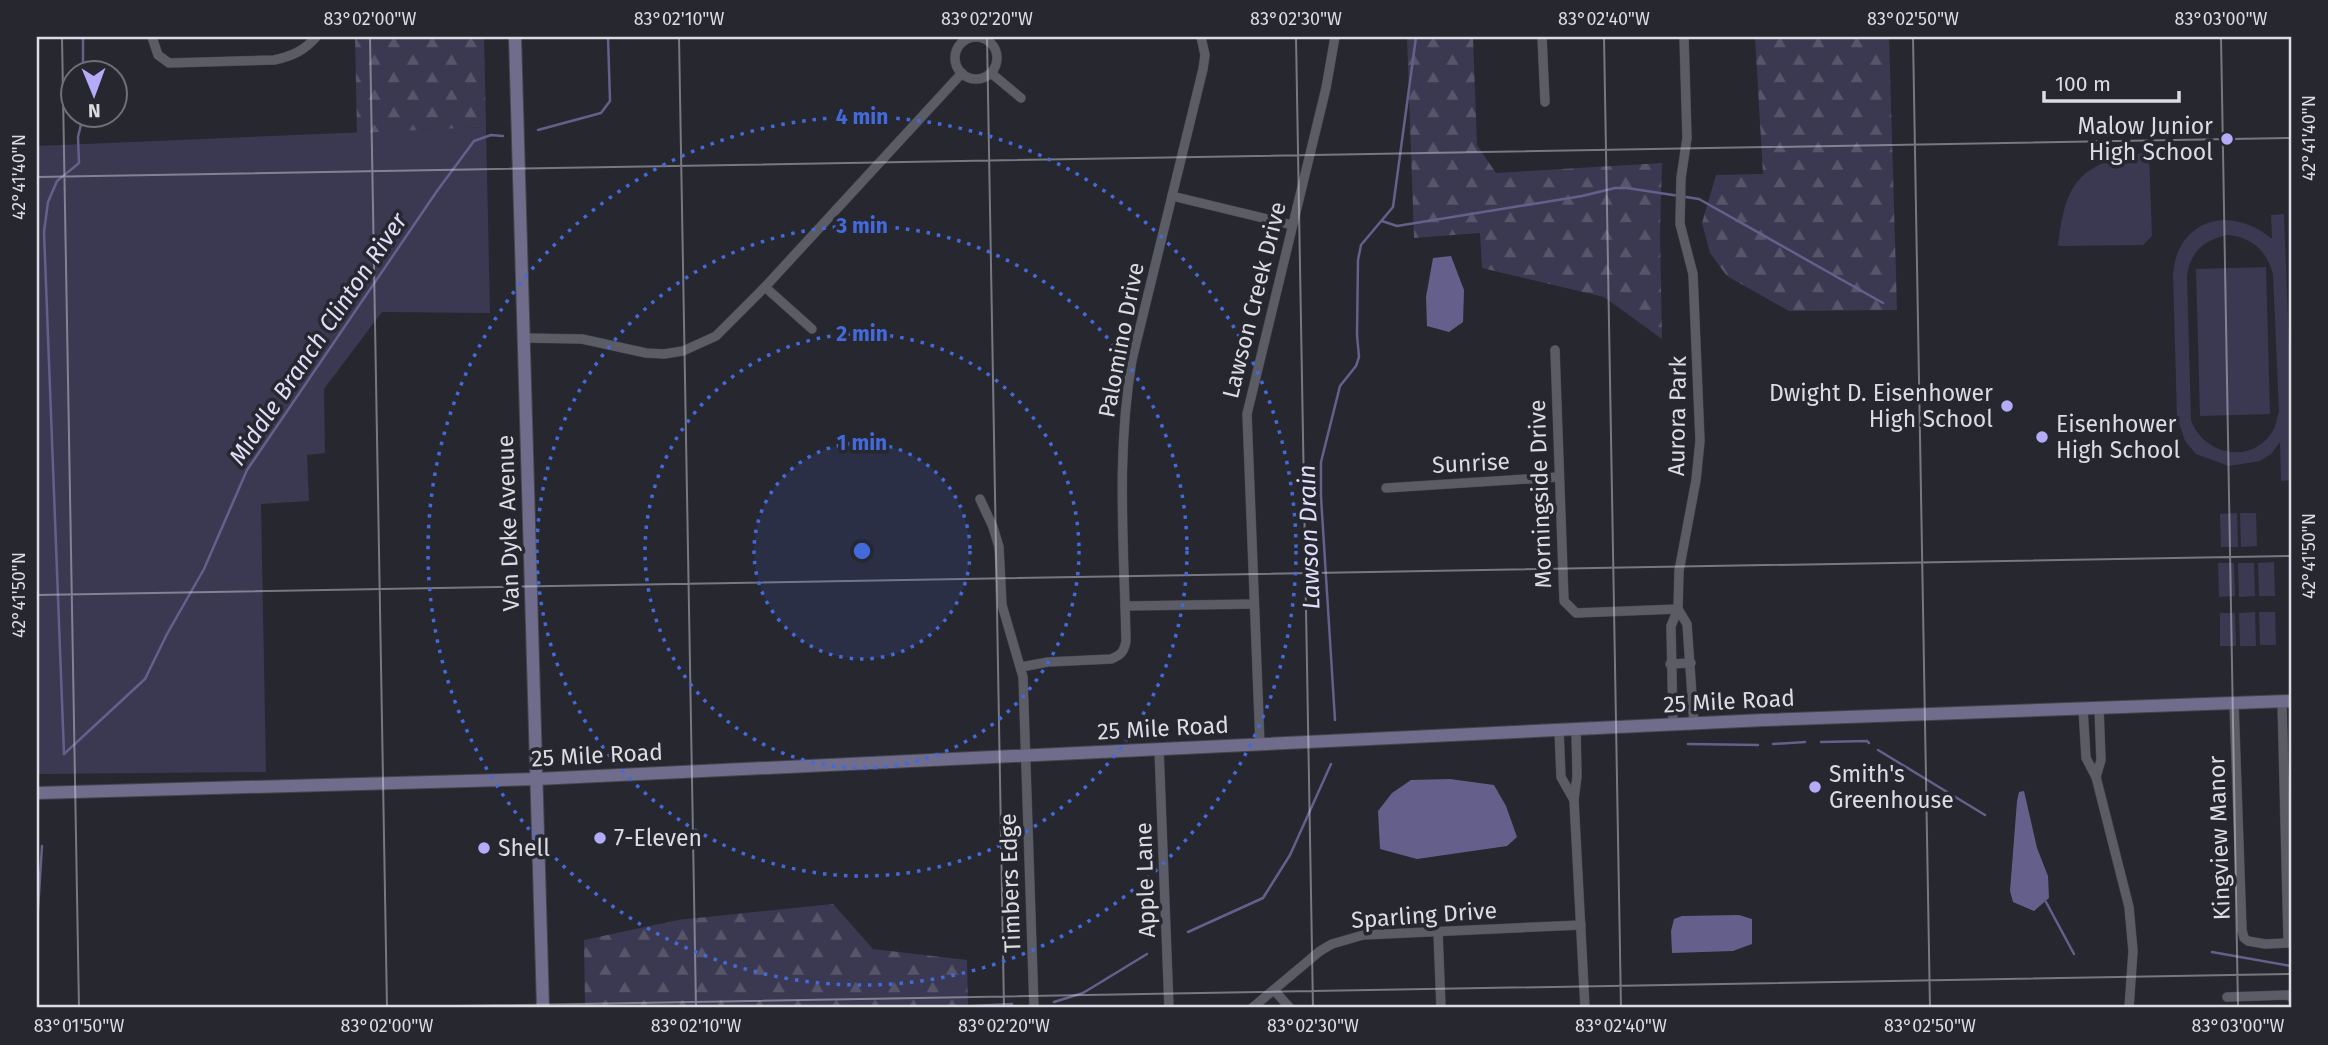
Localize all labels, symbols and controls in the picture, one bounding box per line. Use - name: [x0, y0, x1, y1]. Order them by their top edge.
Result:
- text: 83°02'00"W: [324, 8, 417, 30]
- text: 83°02'10"W: [634, 8, 724, 30]
- text: 83°02'20"W: [941, 8, 1033, 30]
- text: 83°02'30"W: [1250, 8, 1342, 30]
- text: 83°02'40"W: [1558, 8, 1650, 30]
- text: 83°02'50"W: [1867, 8, 1959, 30]
- text: 83°03'00"W: [2175, 8, 2268, 30]
- north arrow: [60, 60, 130, 130]
- scale bar: [2044, 60, 2179, 104]
- text: 100 m: [2055, 71, 2111, 97]
- text: 42°41'40"N: [2298, 95, 2320, 181]
- text: N: [88, 99, 101, 122]
- text: 4 min: [836, 104, 888, 130]
- place label: Malow Junior High School: [2078, 112, 2213, 166]
- marker: Malow Junior High School: [2219, 131, 2235, 147]
- text: 42°41'40"N: [8, 134, 30, 220]
- street label: Lawson Creek Drive: [1216, 199, 1292, 401]
- water label: Middle Branch Clinton River: [223, 207, 413, 470]
- text: 3 min: [835, 213, 888, 239]
- street label: Palomino Drive: [1092, 260, 1150, 420]
- text: 2 min: [836, 321, 888, 347]
- street label: Aurora Park: [1662, 355, 1692, 476]
- place label: Dwight D. Eisenhower High School: [1769, 379, 1993, 433]
- marker: Dwight D. Eisenhower High School: [1999, 398, 2015, 414]
- street label: Morningside Drive: [1523, 399, 1557, 589]
- place label: Eisenhower High School: [2056, 410, 2181, 464]
- marker: Eisenhower High School: [2034, 429, 2050, 445]
- text: 1 min: [837, 430, 887, 456]
- street label: Van Dyke Avenue: [491, 434, 525, 612]
- street label: Sunrise: [1431, 447, 1511, 479]
- water label: Lawson Drain: [1292, 464, 1326, 610]
- text: 42°41'50"N: [2298, 513, 2320, 599]
- centre of rings: [850, 539, 874, 563]
- text: 42°41'50"N: [8, 552, 30, 638]
- street label: 25 Mile Road: [1663, 684, 1795, 718]
- street label: 25 Mile Road: [1097, 711, 1229, 745]
- street label: 25 Mile Road: [531, 738, 663, 772]
- street label: Kingview Manor: [2202, 755, 2236, 921]
- place label: Smith's Greenhouse: [1829, 760, 1954, 814]
- marker: Smith's Greenhouse: [1807, 779, 1823, 795]
- street label: Timbers Edge: [994, 813, 1026, 953]
- street label: Apple Lane: [1129, 822, 1161, 938]
- place label: 7-Eleven: [614, 824, 702, 852]
- marker: 7-Eleven: [592, 830, 608, 846]
- place label: Shell: [498, 834, 550, 862]
- marker: Shell: [476, 840, 492, 856]
- street label: Sparling Drive: [1350, 896, 1498, 934]
- text: 83°01'50"W: [34, 1015, 124, 1037]
- text: 83°02'00"W: [341, 1015, 434, 1037]
- text: 83°02'10"W: [651, 1015, 741, 1037]
- text: 83°02'20"W: [958, 1015, 1050, 1037]
- text: 83°02'30"W: [1267, 1015, 1359, 1037]
- text: 83°02'40"W: [1575, 1015, 1667, 1037]
- text: 83°02'50"W: [1884, 1015, 1976, 1037]
- text: 83°03'00"W: [2192, 1015, 2285, 1037]

